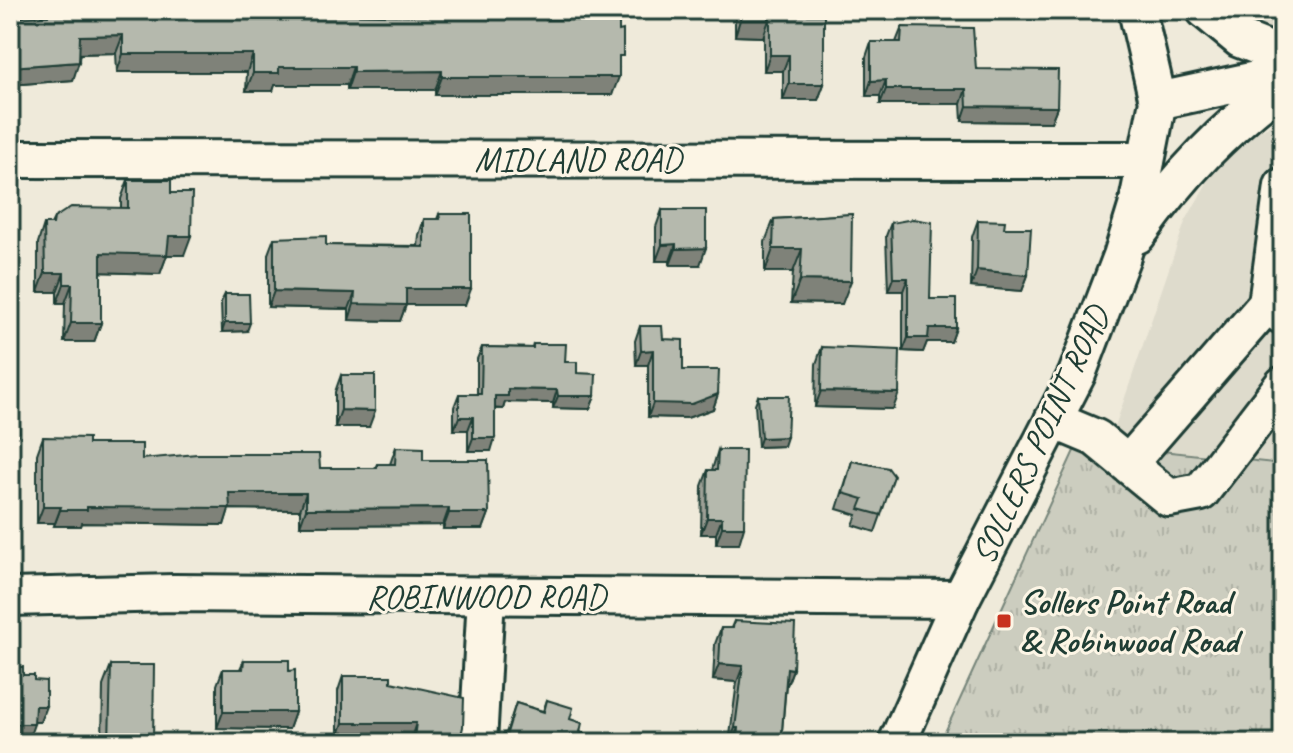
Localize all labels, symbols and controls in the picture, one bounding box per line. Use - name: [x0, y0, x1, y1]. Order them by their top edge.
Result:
- street label: MIDLAND ROAD: [474, 138, 685, 181]
- street label: SOLLERS POINT ROAD: [962, 296, 1120, 571]
- street label: ROBINWOOD ROAD: [366, 575, 609, 618]
- place label: Sollers Point Road & Robinwood Road: [1020, 580, 1244, 662]
- marker: Sollers Point Road & Robinwood Road: [995, 612, 1013, 630]

